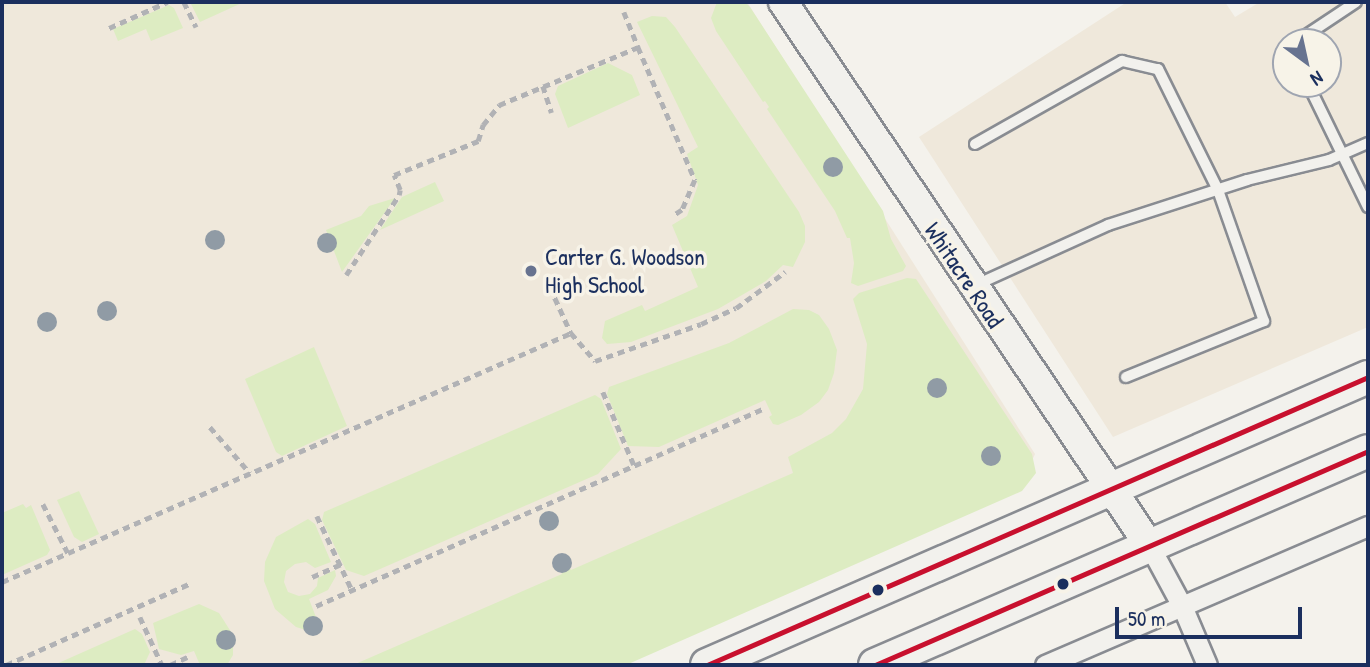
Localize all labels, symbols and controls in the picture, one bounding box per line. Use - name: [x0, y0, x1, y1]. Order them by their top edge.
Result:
- north arrow: [1272, 28, 1342, 98]
- text: N: [1306, 65, 1329, 93]
- street label: Whitacre Road: [918, 217, 1010, 333]
- place label: Carter G. Woodson High School: [545, 243, 705, 299]
- marker: Carter G. Woodson High School: [523, 263, 539, 279]
- unlabelled marker: [1056, 577, 1070, 591]
- unlabelled marker: [871, 583, 885, 597]
- scale bar: [1118, 594, 1305, 638]
- text: 50 m: [1128, 604, 1165, 633]

